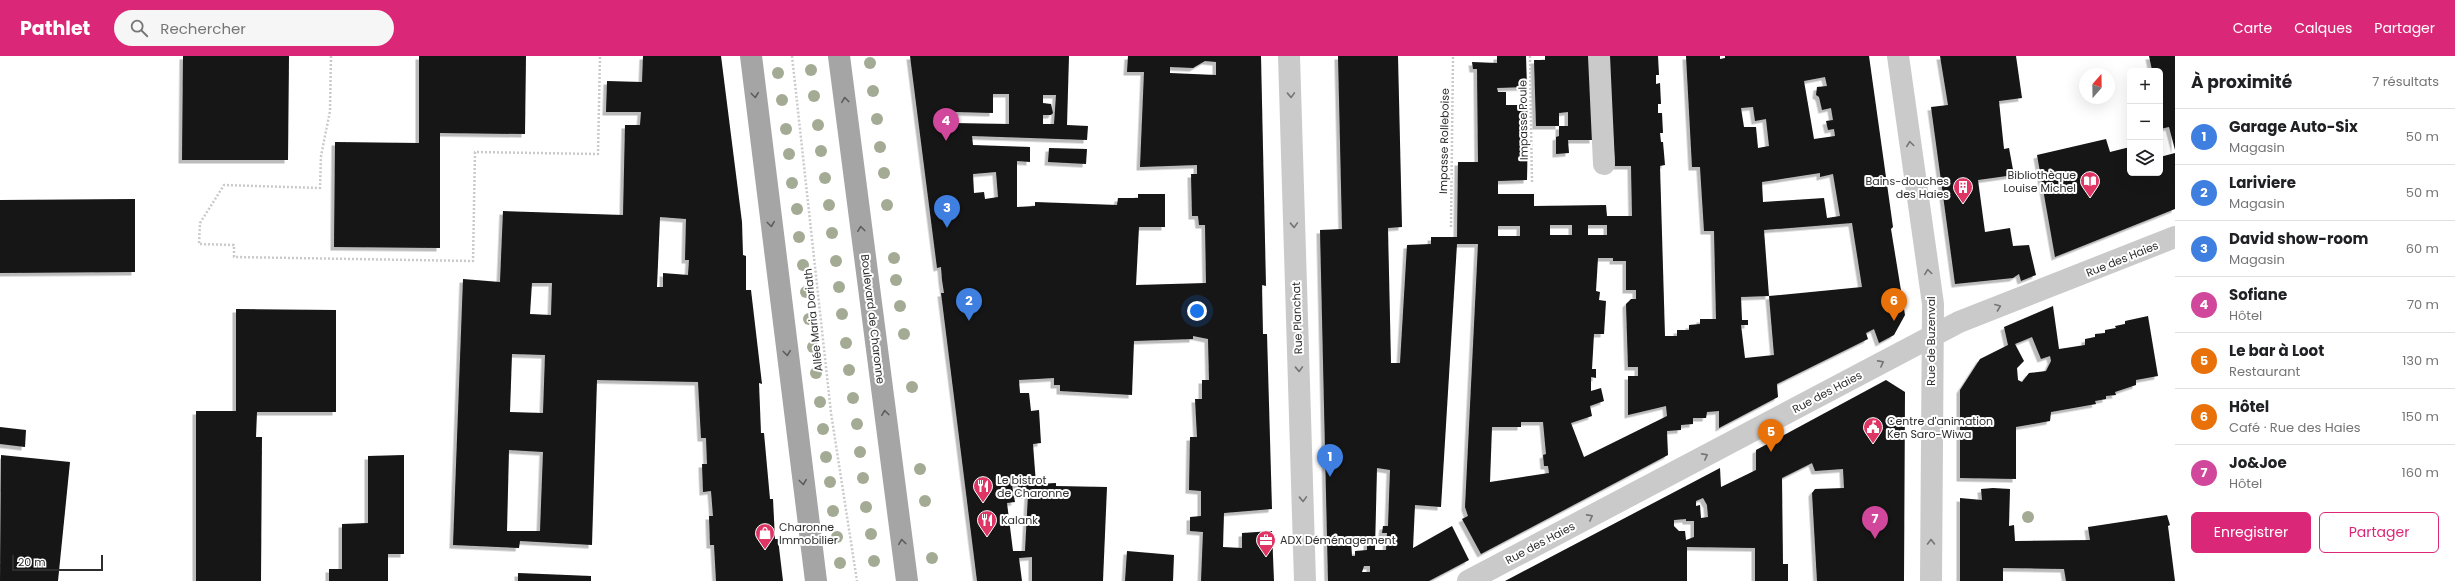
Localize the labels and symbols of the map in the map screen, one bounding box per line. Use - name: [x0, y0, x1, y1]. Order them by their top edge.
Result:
- north arrow: [2079, 68, 2115, 104]
- street label: Impasse Poule: [1514, 80, 1532, 160]
- street label: Impasse Rolleboise: [1435, 88, 1453, 194]
- one-way arrow: [751, 92, 760, 98]
- one-way arrow: [1286, 92, 1295, 98]
- one-way arrow: [841, 97, 850, 103]
- pin: 4: [933, 108, 959, 141]
- one-way arrow: [1906, 140, 1915, 147]
- place label: Bibliothèque Louise Michel: [2004, 167, 2076, 196]
- library icon: Bibliothèque Louise Michel: [2079, 170, 2101, 198]
- place label: Bains-douches des Haies: [1865, 173, 1949, 202]
- building icon: Bains-douches des Haies: [1952, 176, 1974, 204]
- pin: 3: [934, 195, 960, 228]
- one-way arrow: [766, 221, 775, 227]
- one-way arrow: [1290, 222, 1299, 228]
- one-way arrow: [857, 226, 866, 232]
- street label: Rue des Haies: [2083, 237, 2161, 281]
- street label: Boulevard de Charonne: [857, 253, 889, 385]
- street label: Allée Maria Doriath: [800, 268, 826, 372]
- one-way arrow: [1924, 269, 1933, 275]
- street label: Rue Planchat: [1288, 282, 1306, 354]
- pin: 2: [956, 288, 982, 321]
- pin: 6: [1881, 288, 1907, 321]
- street label: Rue de Buzenval: [1923, 296, 1939, 386]
- your location: [1187, 301, 1207, 321]
- one-way arrow: [1995, 303, 2002, 311]
- one-way arrow: [782, 350, 791, 356]
- one-way arrow: [1877, 360, 1885, 368]
- one-way arrow: [1294, 366, 1303, 372]
- street label: Rue des Haies: [1789, 367, 1865, 417]
- one-way arrow: [881, 410, 890, 416]
- place label: Centre d'animation Ken Saro-Wiwa: [1887, 413, 1993, 442]
- public building icon: Centre d'animation Ken Saro-Wiwa: [1862, 416, 1884, 444]
- pin: 5: [1758, 419, 1784, 452]
- pin: 1: [1317, 444, 1343, 477]
- one-way arrow: [1700, 454, 1708, 461]
- place label: Le bistrot de Charonne: [997, 472, 1069, 501]
- restaurant icon: Le bistrot de Charonne: [972, 475, 994, 503]
- one-way arrow: [798, 479, 807, 485]
- one-way arrow: [1298, 496, 1307, 502]
- pin: 7: [1862, 506, 1888, 539]
- restaurant icon: Kalank: [976, 509, 998, 537]
- place label: Kalank: [1001, 512, 1038, 528]
- one-way arrow: [1585, 514, 1593, 522]
- street label: Rue des Haies: [1502, 518, 1578, 568]
- place label: Charonne Immobilier: [779, 519, 838, 548]
- shop icon: Charonne Immobilier: [754, 522, 776, 550]
- office icon: ADX Déménagement: [1255, 529, 1277, 557]
- place label: ADX Déménagement: [1280, 532, 1396, 548]
- one-way arrow: [898, 539, 907, 545]
- one-way arrow: [1927, 539, 1935, 545]
- scale bar: [12, 553, 103, 572]

